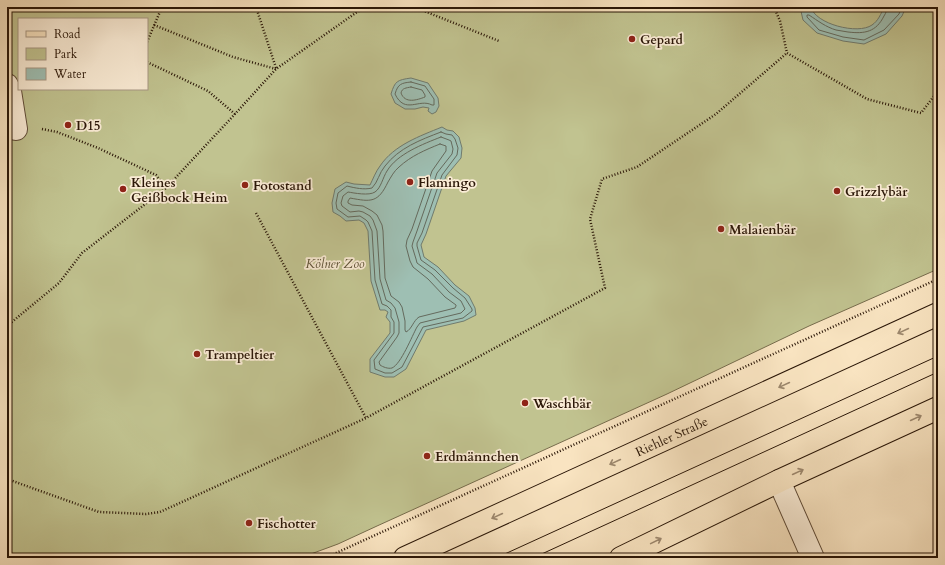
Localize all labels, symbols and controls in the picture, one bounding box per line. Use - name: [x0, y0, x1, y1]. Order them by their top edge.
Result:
- legend: [18, 18, 148, 90]
- text: Road: [54, 26, 81, 42]
- place label: Gepard: [640, 31, 683, 49]
- marker: Gepard: [627, 34, 637, 44]
- text: Park: [54, 46, 78, 62]
- text: Water: [53, 66, 87, 82]
- place label: D15: [76, 117, 100, 135]
- marker: D15: [63, 120, 73, 130]
- place label: Kleines Geißbock Heim: [131, 174, 227, 207]
- place label: Flamingo: [418, 174, 476, 192]
- place label: Fotostand: [253, 177, 312, 195]
- marker: Flamingo: [405, 177, 415, 187]
- marker: Fotostand: [240, 180, 250, 190]
- place label: Grizzlybär: [845, 183, 908, 201]
- marker: Kleines Geißbock Heim: [118, 184, 128, 194]
- marker: Grizzlybär: [832, 186, 842, 196]
- place label: Malaienbär: [729, 221, 796, 239]
- marker: Malaienbär: [716, 224, 726, 234]
- park label: Kölner Zoo: [305, 255, 365, 273]
- one-way arrow: [897, 328, 909, 335]
- place label: Trampeltier: [205, 346, 275, 364]
- marker: Trampeltier: [192, 349, 202, 359]
- one-way arrow: [779, 382, 791, 389]
- place label: Waschbär: [532, 395, 592, 413]
- marker: Waschbär: [520, 398, 530, 408]
- street label: Riehler Straße: [633, 413, 711, 461]
- one-way arrow: [910, 414, 922, 421]
- place label: Erdmännchen: [435, 448, 520, 466]
- marker: Erdmännchen: [422, 451, 432, 461]
- one-way arrow: [609, 459, 621, 466]
- one-way arrow: [792, 468, 804, 475]
- one-way arrow: [491, 513, 503, 520]
- place label: Fischotter: [257, 515, 316, 533]
- marker: Fischotter: [244, 518, 254, 528]
- one-way arrow: [650, 537, 662, 544]

